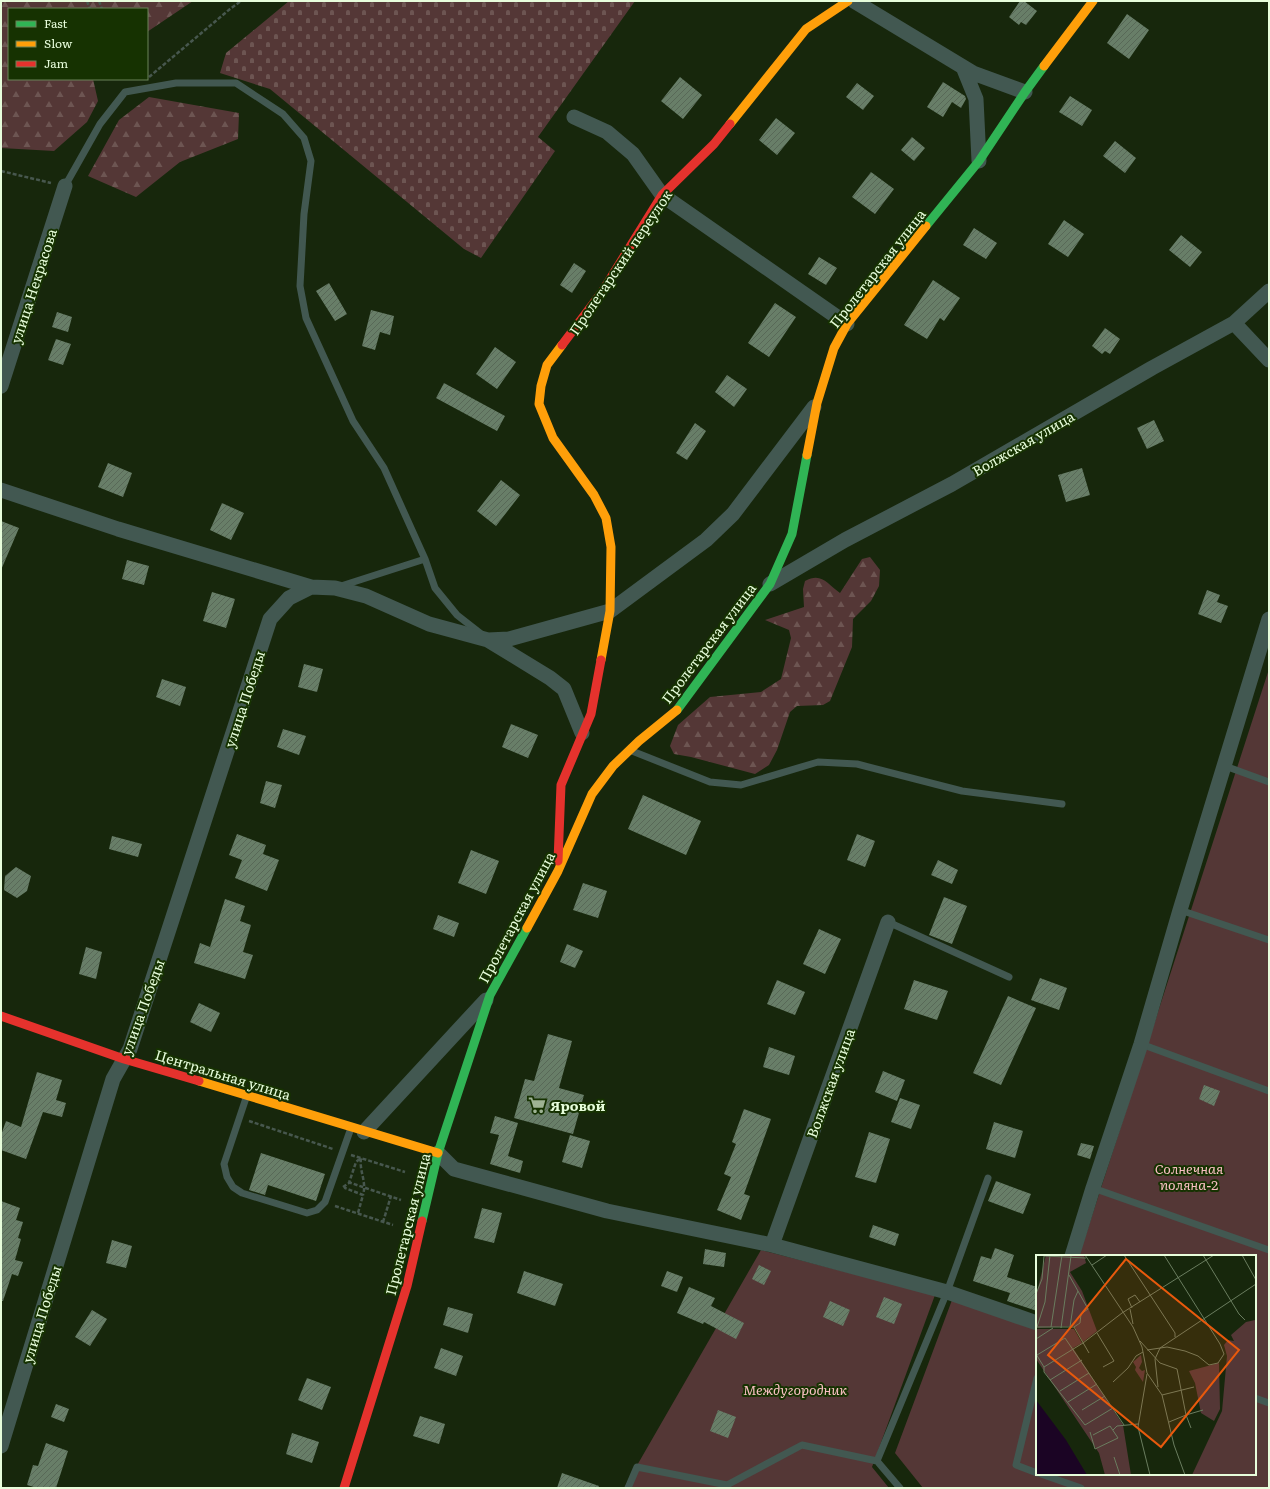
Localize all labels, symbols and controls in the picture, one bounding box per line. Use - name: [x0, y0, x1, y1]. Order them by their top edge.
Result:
- legend: [8, 8, 148, 80]
- text: Fast: [44, 14, 68, 32]
- text: Slow: [44, 34, 73, 52]
- text: Jam: [44, 54, 69, 72]
- street label: Пролетарский переулок: [564, 185, 677, 339]
- street label: Пролетарская улица: [824, 204, 930, 332]
- street label: улица Некрасова: [5, 226, 61, 346]
- street label: Волжская улица: [968, 405, 1078, 480]
- street label: Пролетарская улица: [656, 578, 760, 707]
- street label: улица Победы: [219, 648, 269, 750]
- street label: Пролетарская улица: [473, 847, 559, 986]
- street label: улица Победы: [115, 956, 169, 1058]
- street label: Волжская улица: [801, 1025, 859, 1140]
- street label: Центральная улица: [153, 1044, 294, 1104]
- supermarket icon: Яровой: [527, 1095, 547, 1115]
- place label: Яровой: [550, 1095, 606, 1115]
- street label: Пролетарская улица: [380, 1150, 434, 1297]
- park label: Солнечная поляна-2: [1155, 1158, 1224, 1194]
- inset map: [1036, 1255, 1256, 1475]
- street label: улица Победы: [17, 1263, 65, 1365]
- park label: Междугородник: [743, 1379, 848, 1399]

